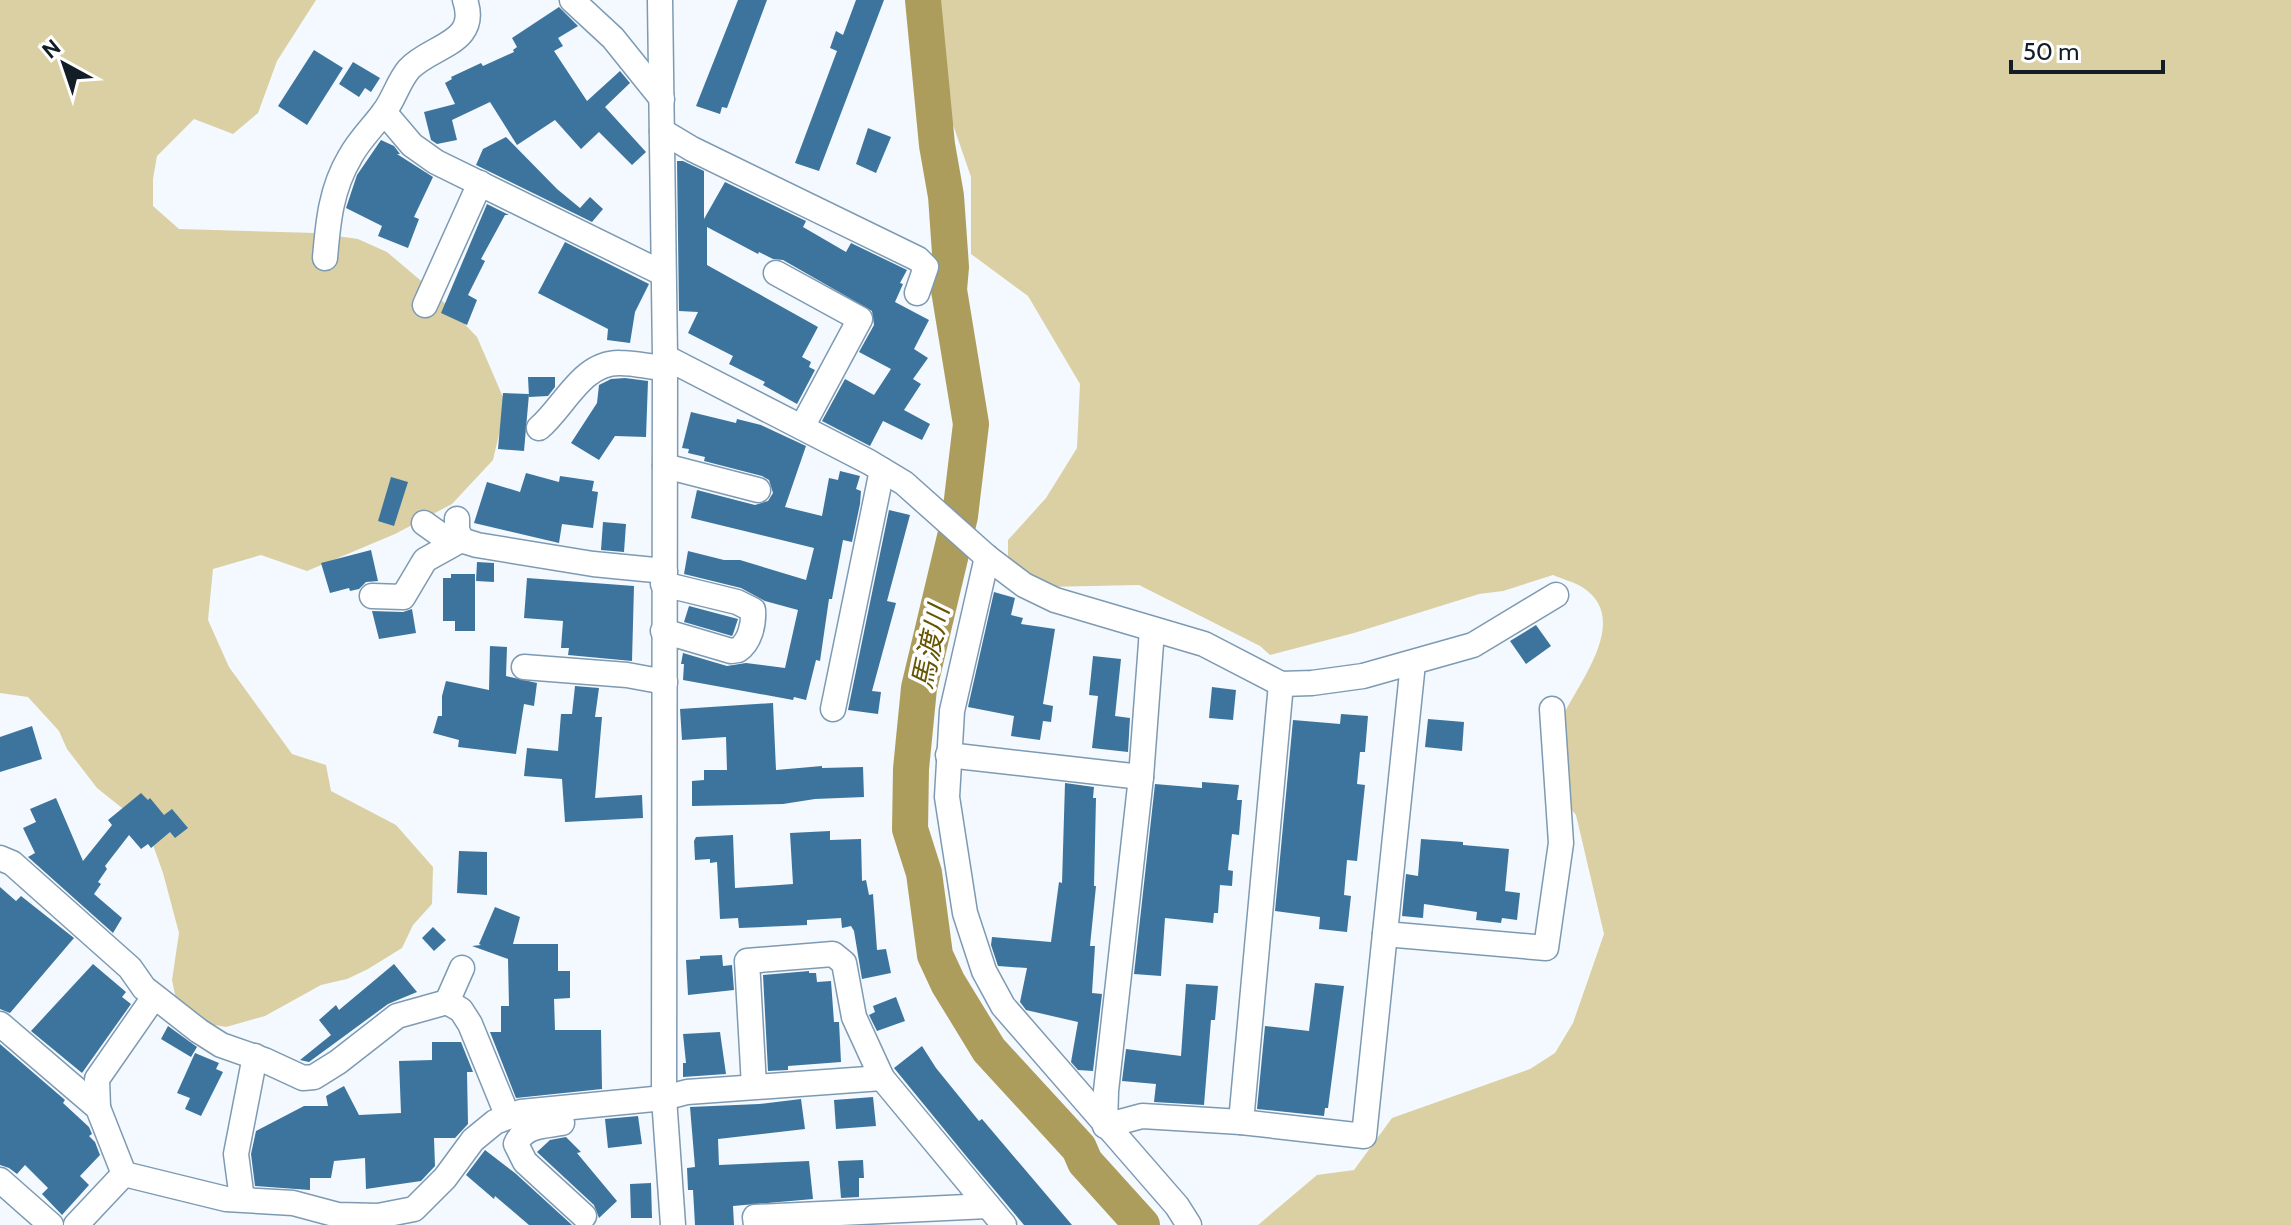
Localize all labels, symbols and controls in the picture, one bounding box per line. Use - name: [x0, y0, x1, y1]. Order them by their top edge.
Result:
- north arrow: [24, 24, 104, 104]
- scale bar: [2011, 24, 2163, 74]
- text: N: [37, 34, 66, 64]
- text: 50 m: [2023, 37, 2079, 66]
- water label: 馬渡川: [905, 599, 956, 692]

